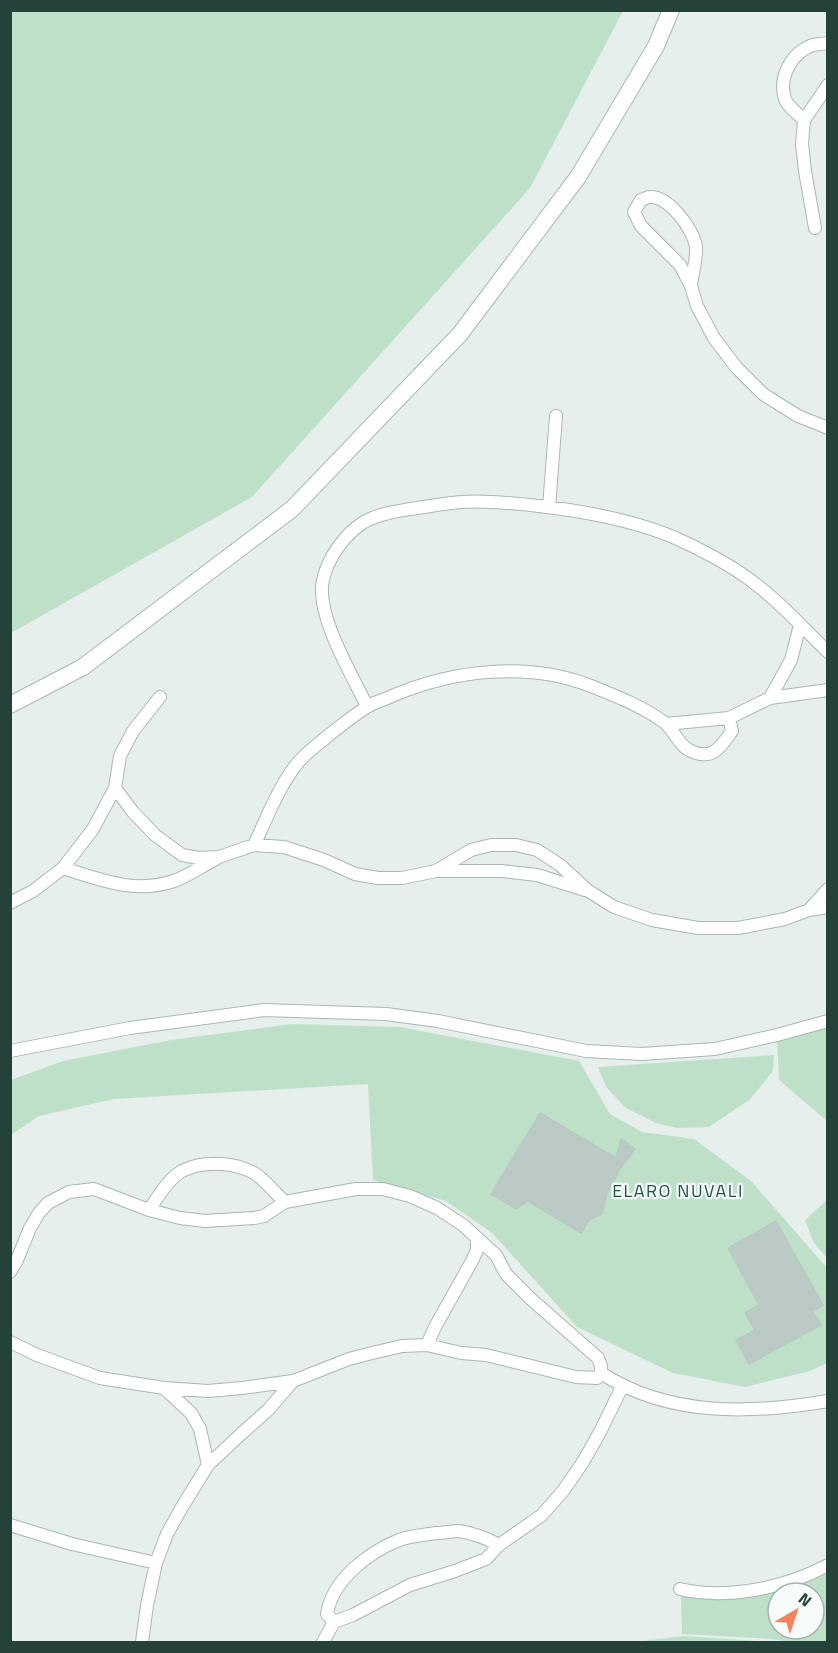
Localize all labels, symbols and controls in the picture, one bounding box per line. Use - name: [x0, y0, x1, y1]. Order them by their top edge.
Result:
- district label: ELARO NUVALI: [612, 1177, 744, 1204]
- north arrow: [766, 1581, 826, 1641]
- text: N: [794, 1587, 817, 1612]

